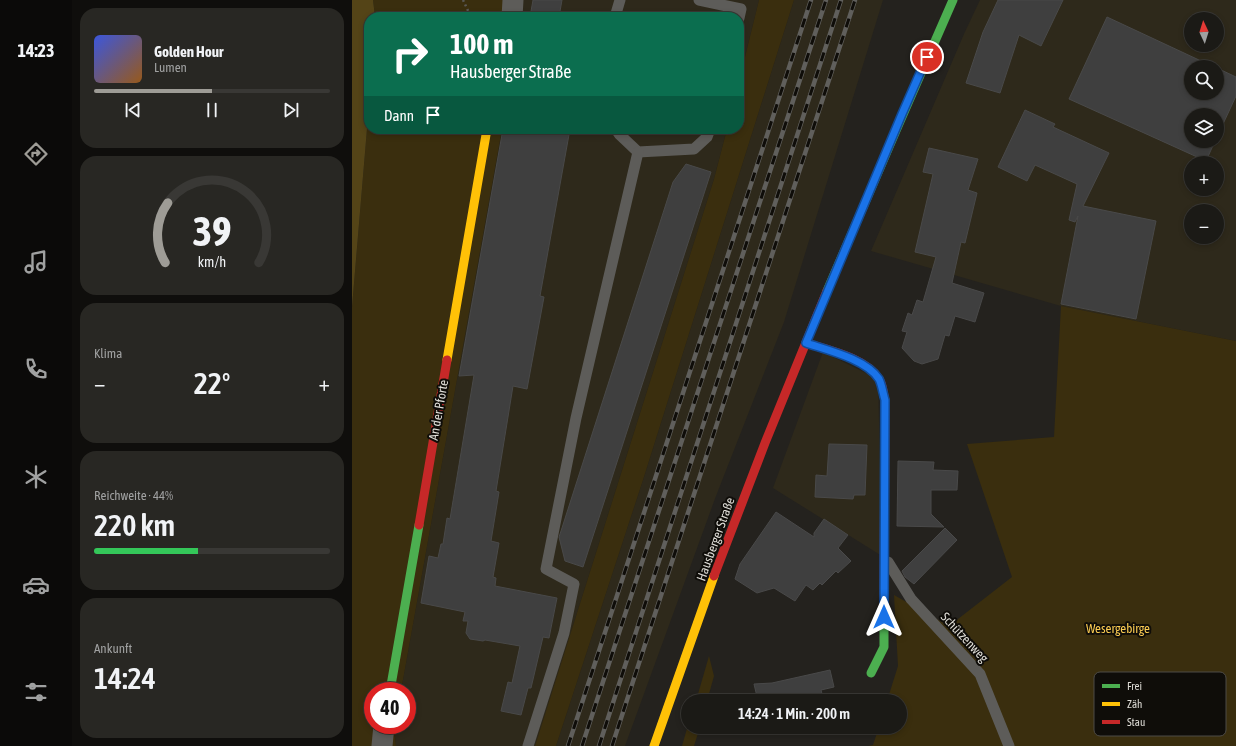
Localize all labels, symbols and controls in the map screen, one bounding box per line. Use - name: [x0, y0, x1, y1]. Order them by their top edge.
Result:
- north arrow: [1184, 12, 1224, 52]
- map controls: [1184, 12, 1224, 244]
- icon: right: [384, 28, 436, 80]
- text: 100 m: [450, 28, 513, 60]
- text: 14:23: [17, 40, 55, 61]
- pin: [910, 40, 944, 74]
- text: Golden Hour: [154, 43, 224, 60]
- icon: arrive: [916, 46, 938, 68]
- text: Lumen: [154, 60, 187, 75]
- button: search: [1184, 60, 1224, 100]
- text: Hausberger Straße: [450, 61, 571, 82]
- icon: previous: [122, 99, 144, 121]
- icon: pause: [201, 99, 223, 121]
- icon: next: [280, 99, 302, 121]
- icon: arrive: [422, 104, 444, 126]
- text: Dann: [384, 107, 414, 124]
- button: layers: [1184, 108, 1224, 148]
- icon: directions: [22, 140, 50, 168]
- button: +: [1184, 156, 1224, 196]
- button: −: [1184, 204, 1224, 244]
- text: 39: [192, 207, 232, 255]
- icon: music: [22, 248, 50, 276]
- text: km/h: [198, 254, 226, 270]
- text: Klima: [94, 346, 122, 361]
- icon: phone: [22, 355, 50, 383]
- text: 22°: [194, 366, 230, 400]
- text: −: [94, 370, 105, 396]
- text: +: [319, 370, 330, 396]
- street label: An der Pforte: [426, 378, 451, 442]
- icon: climate: [22, 463, 50, 491]
- text: Reichweite · 44%: [94, 488, 173, 503]
- street label: Hausberger Straße: [693, 495, 738, 583]
- text: 220 km: [94, 508, 175, 542]
- icon: car: [22, 571, 50, 599]
- position arrow: [863, 596, 905, 638]
- street label: Schützenweg: [938, 609, 992, 666]
- park label: Wesergebirge: [1086, 621, 1150, 636]
- text: Ankunft: [94, 641, 132, 656]
- text: 14:24: [94, 661, 156, 695]
- legend: [1094, 672, 1226, 736]
- icon: filters: [22, 678, 50, 706]
- text: Frei: [1127, 680, 1142, 692]
- speed limit sign: 40: [364, 682, 416, 734]
- text: Zäh: [1127, 698, 1142, 710]
- text: 14:24 · 1 Min. · 200 m: [738, 705, 850, 722]
- text: Stau: [1127, 716, 1145, 728]

